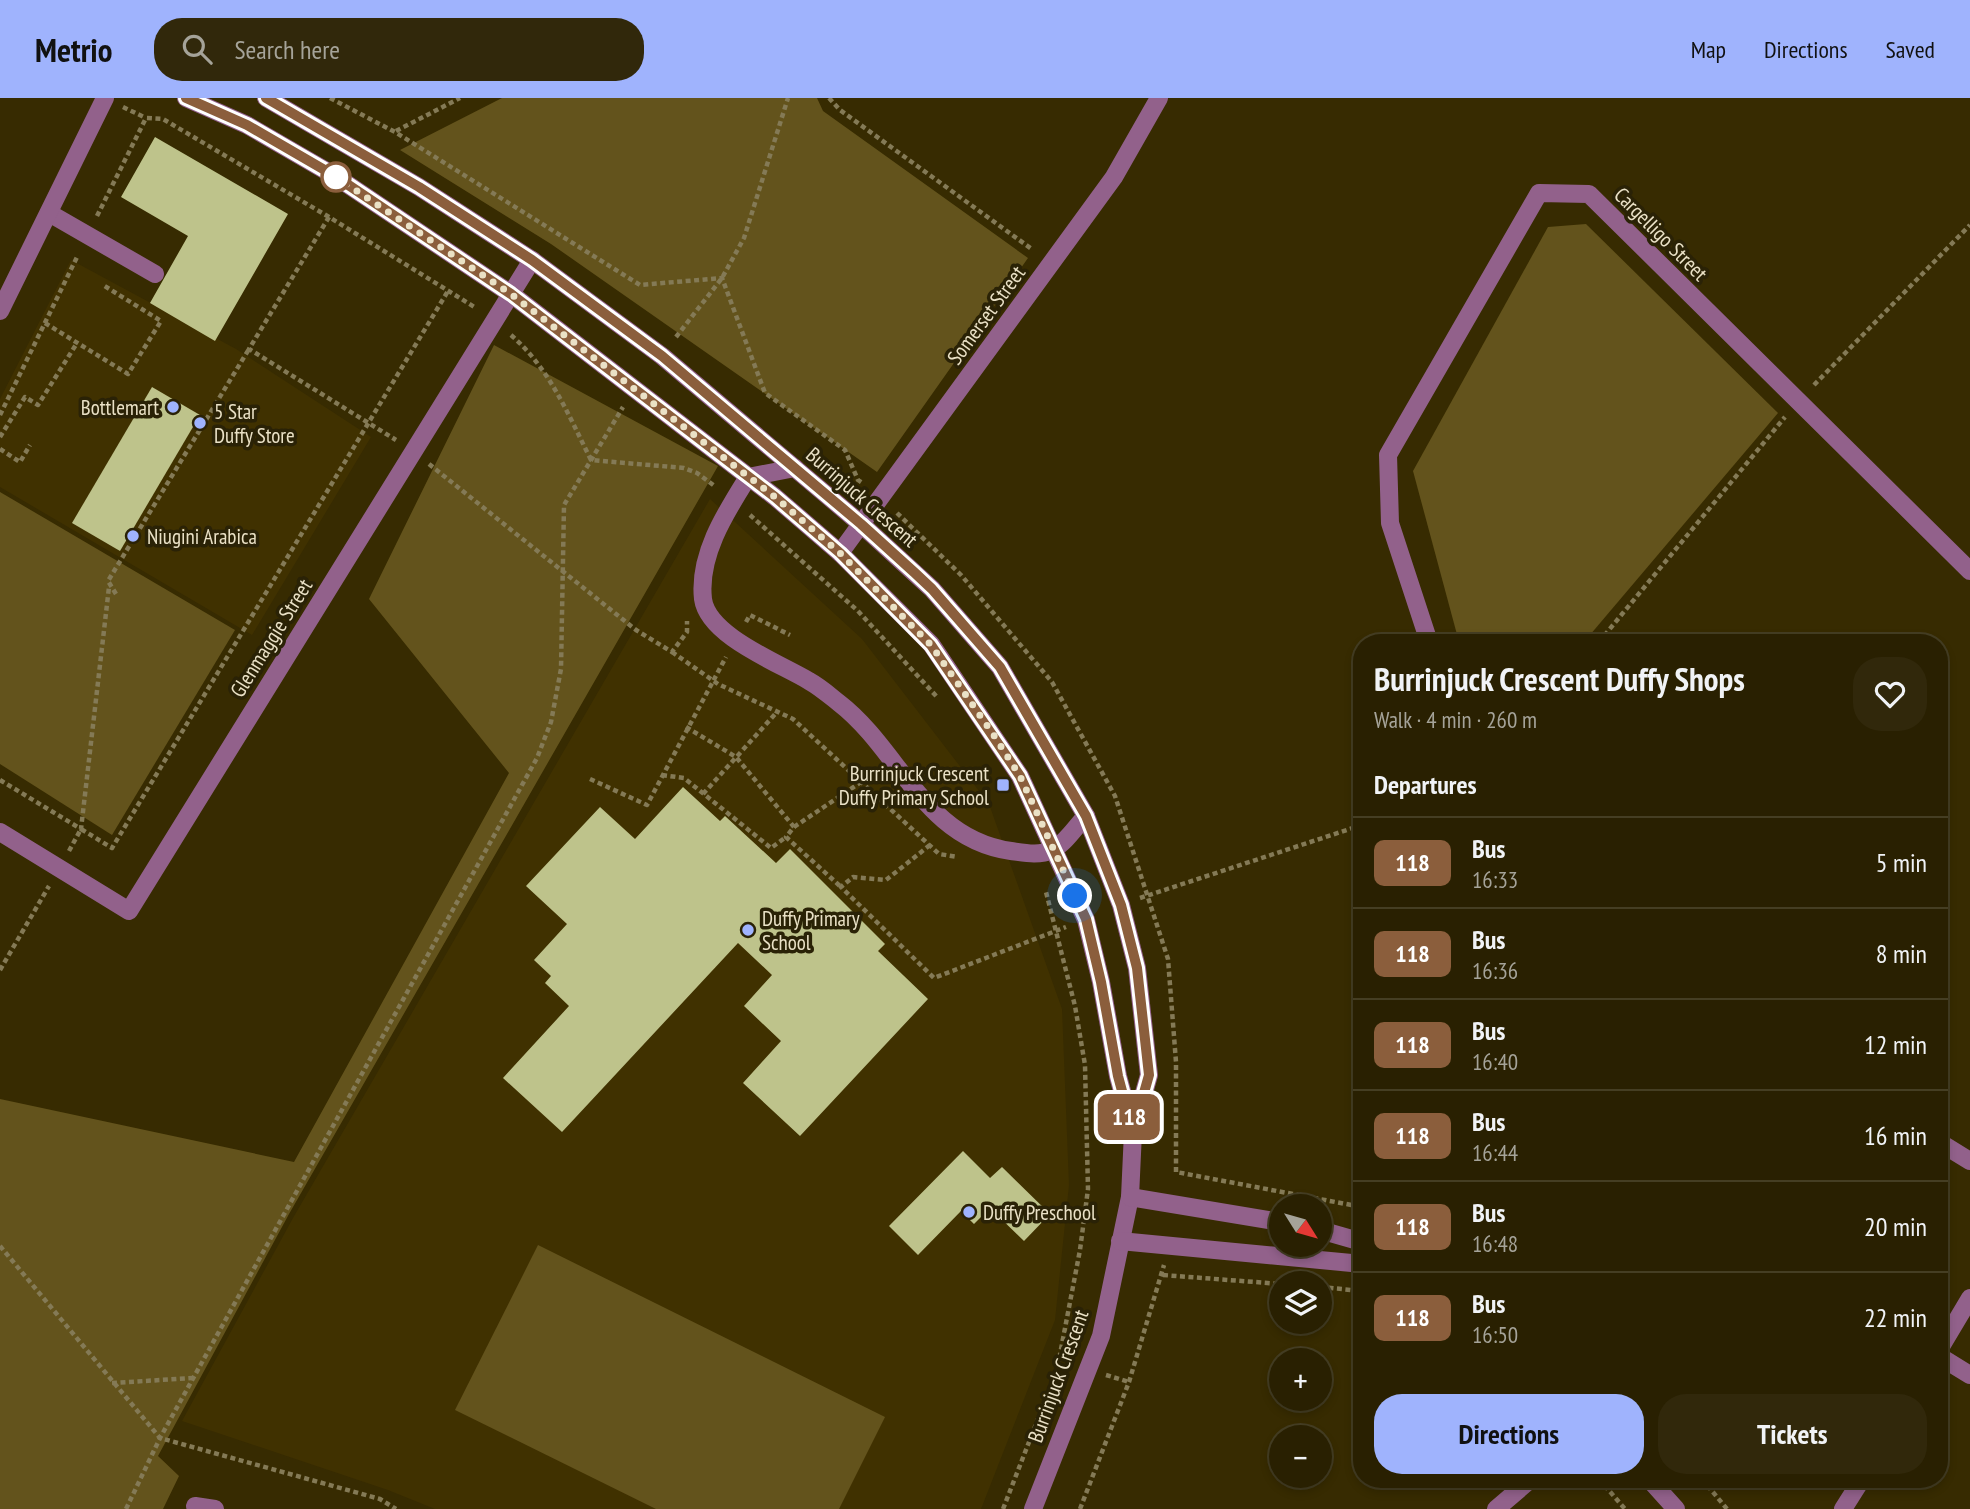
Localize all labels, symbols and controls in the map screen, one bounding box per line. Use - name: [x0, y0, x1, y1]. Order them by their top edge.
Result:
- search box: [154, 18, 644, 81]
- text: Metrio: [35, 28, 112, 71]
- icon: search: [178, 30, 216, 68]
- text: Search here: [234, 33, 340, 66]
- text: Map: [1691, 34, 1726, 65]
- text: Directions: [1764, 34, 1848, 65]
- text: Saved: [1886, 34, 1935, 65]
- unlabelled marker: [321, 162, 351, 192]
- street label: Cargelligo Street: [1608, 181, 1714, 287]
- street label: Somerset Street: [941, 260, 1031, 370]
- place label: Bottlemart: [81, 394, 159, 421]
- place label: 5 Star Duffy Store: [214, 398, 295, 449]
- marker: Bottlemart: [165, 399, 181, 415]
- marker: 5 Star Duffy Store: [192, 415, 208, 431]
- street label: Burrinjuck Crescent: [801, 441, 924, 553]
- place label: Niugini Arabica: [147, 523, 257, 550]
- marker: Niugini Arabica: [125, 528, 141, 544]
- street label: Glenmaggie Street: [224, 574, 318, 702]
- text: Burrinjuck Crescent Duffy Shops: [1374, 657, 1745, 700]
- button: heart: [1853, 657, 1927, 731]
- text: Walk · 4 min · 260 m: [1374, 705, 1537, 734]
- place label: Burrinjuck Crescent Duffy Primary School: [839, 760, 989, 811]
- text: Departures: [1374, 768, 1477, 801]
- marker: Burrinjuck Crescent Duffy Primary School: [995, 777, 1011, 793]
- text: Bus: [1472, 832, 1505, 865]
- text: 5 min: [1876, 846, 1927, 879]
- text: 118: [1395, 847, 1430, 878]
- text: 16:33: [1472, 865, 1518, 894]
- your location: [1057, 878, 1092, 913]
- place label: Duffy Primary School: [762, 905, 860, 956]
- marker: Duffy Primary School: [740, 922, 756, 938]
- text: Bus: [1472, 923, 1505, 956]
- text: 8 min: [1876, 937, 1927, 970]
- text: 118: [1395, 938, 1430, 969]
- text: 16:36: [1472, 956, 1518, 985]
- text: Bus: [1472, 1014, 1505, 1047]
- text: 12 min: [1864, 1028, 1927, 1061]
- text: 118: [1395, 1029, 1430, 1060]
- text: 16:40: [1472, 1047, 1518, 1076]
- line badge: 118: [1089, 1094, 1169, 1140]
- text: 118: [1112, 1101, 1146, 1132]
- text: Bus: [1472, 1105, 1505, 1138]
- text: 16 min: [1864, 1119, 1927, 1152]
- text: 118: [1395, 1120, 1430, 1151]
- text: 16:44: [1472, 1138, 1518, 1167]
- north arrow: [1269, 1194, 1332, 1256]
- map controls: [1269, 1194, 1332, 1488]
- text: Bus: [1472, 1196, 1505, 1229]
- place label: Duffy Preschool: [983, 1199, 1096, 1226]
- marker: Duffy Preschool: [961, 1204, 977, 1220]
- text: 20 min: [1864, 1210, 1927, 1243]
- text: 118: [1395, 1211, 1430, 1242]
- text: 16:48: [1472, 1229, 1518, 1258]
- button: layers: [1269, 1271, 1332, 1334]
- text: Bus: [1472, 1287, 1505, 1320]
- text: 22 min: [1864, 1301, 1927, 1334]
- text: 118: [1395, 1302, 1430, 1333]
- street label: Burrinjuck Crescent: [1022, 1306, 1095, 1446]
- text: 16:50: [1472, 1320, 1518, 1349]
- button: +: [1269, 1348, 1332, 1411]
- button: Directions: [1374, 1394, 1644, 1474]
- button: Tickets: [1658, 1394, 1927, 1474]
- button: −: [1269, 1425, 1332, 1488]

